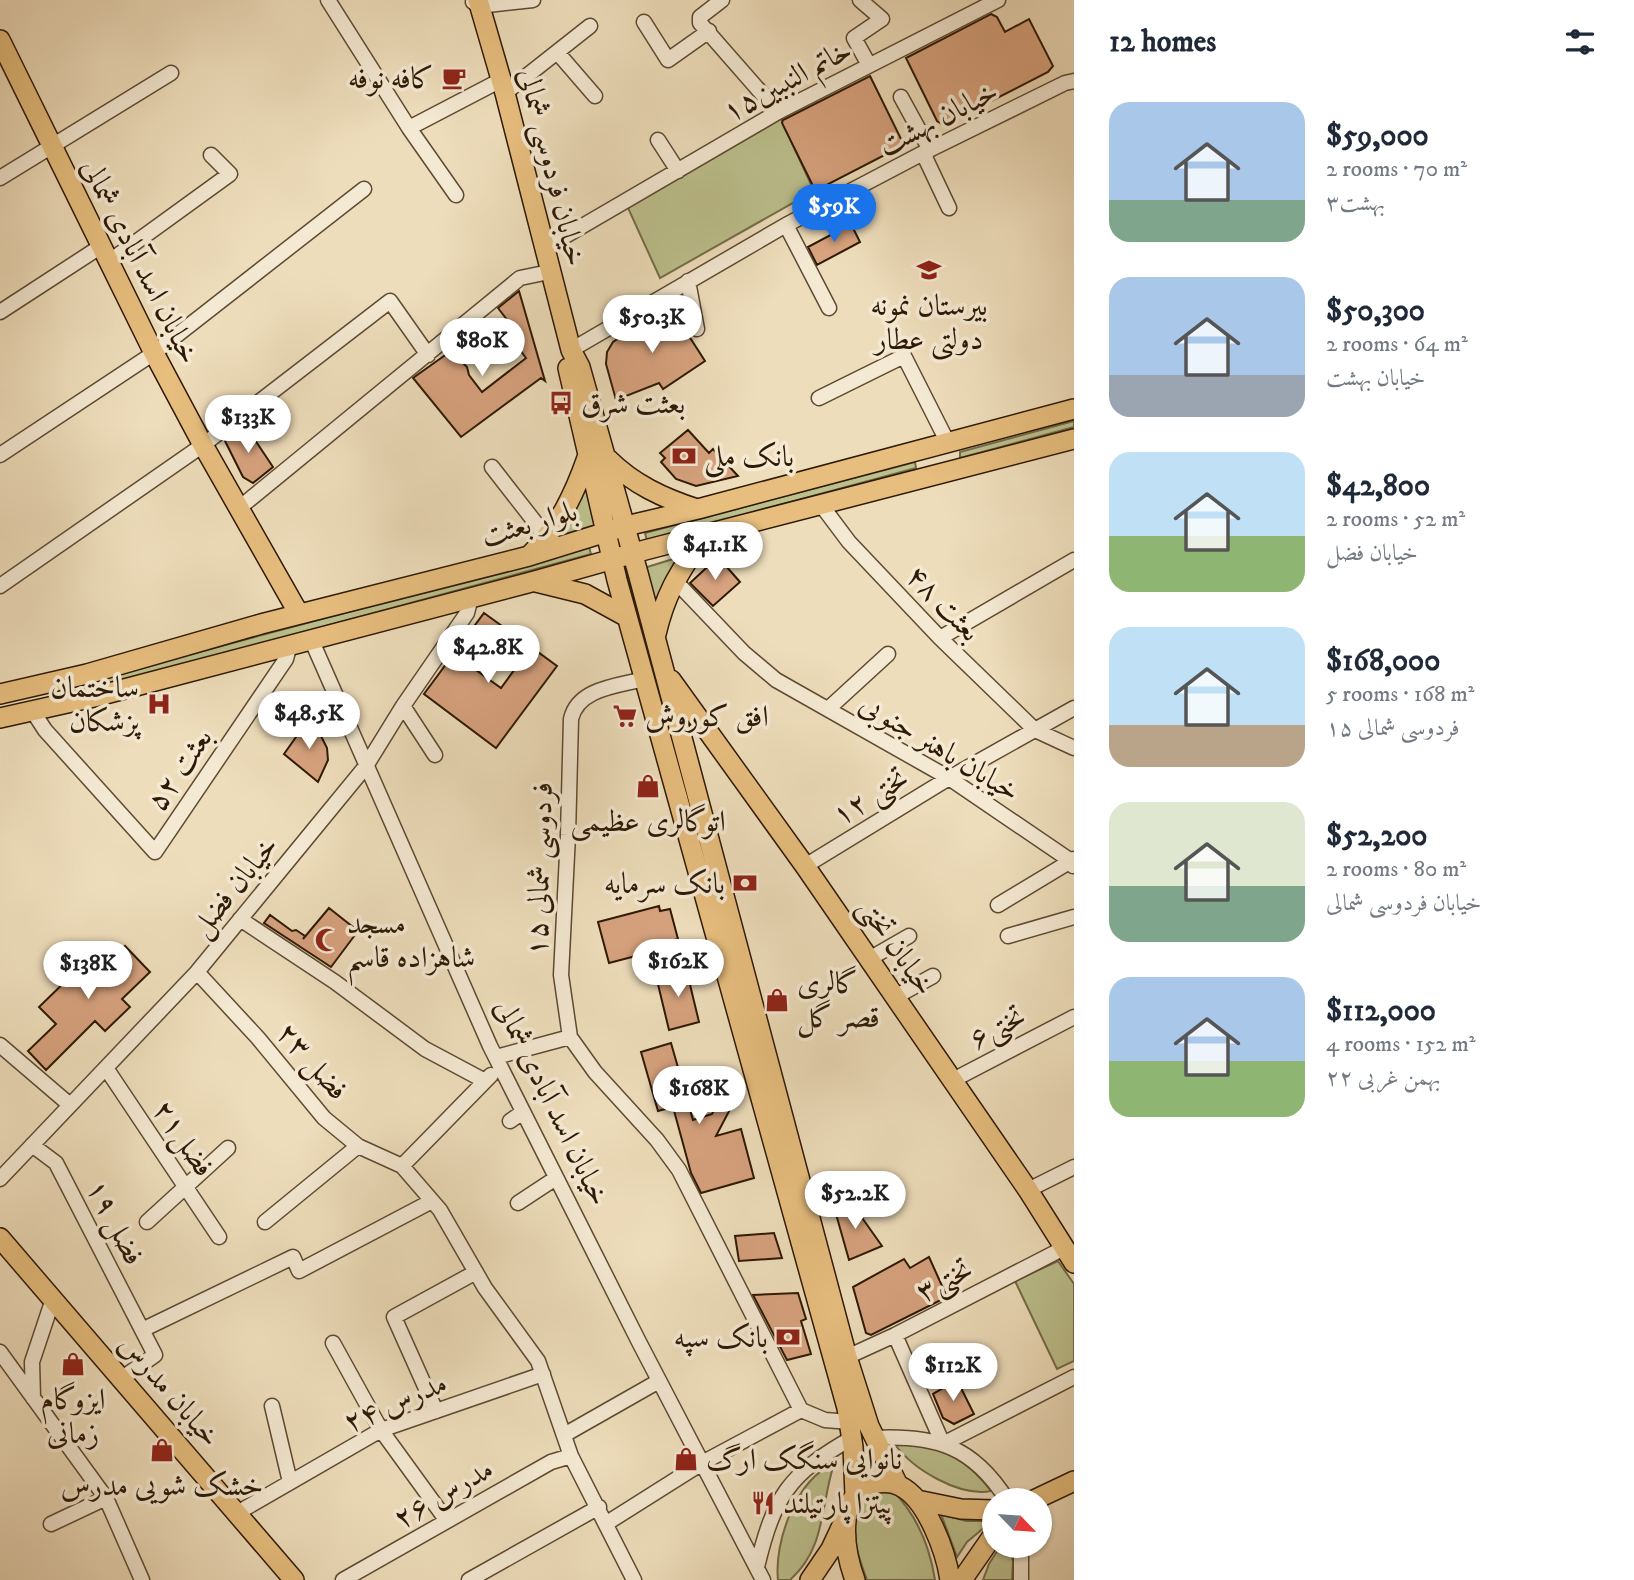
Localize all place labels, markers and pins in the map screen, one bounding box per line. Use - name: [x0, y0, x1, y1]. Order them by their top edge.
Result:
- place label: کافه نوفه: [348, 61, 434, 98]
- cafe icon: کافه نوفه: [440, 64, 468, 92]
- pin: $59K: [793, 184, 875, 244]
- school or university icon: بیرستان نمونه دولتی عطار: [915, 256, 943, 284]
- place label: بیرستان نمونه دولتی عطار: [870, 288, 988, 361]
- pin: $50.3K: [595, 296, 709, 355]
- pin: $80K: [441, 318, 523, 378]
- place label: بعثت شرق: [581, 386, 685, 423]
- bus stop icon: بعثت شرق: [547, 389, 575, 417]
- pin: $133K: [199, 396, 297, 455]
- place label: بانک ملی: [704, 439, 794, 478]
- bank icon: بانک ملی: [670, 442, 698, 470]
- pin: $41.1K: [658, 522, 772, 582]
- pin: $42.8K: [431, 626, 545, 685]
- place label: ساختمان پزشکان: [50, 670, 142, 741]
- hospital icon: ساختمان پزشکان: [145, 690, 173, 718]
- pin: $48.5K: [252, 692, 366, 751]
- place label: افق کوروش: [645, 699, 769, 736]
- supermarket icon: افق کوروش: [611, 702, 639, 730]
- shop icon: اتوگالری عظیمی: [634, 772, 662, 800]
- place label: اتوگالری عظیمی: [570, 803, 726, 841]
- place label: بانک سرمایه: [604, 866, 725, 903]
- bank icon: بانک سرمایه: [731, 869, 759, 897]
- place label: مسجد شاهزاده قاسم: [347, 906, 475, 986]
- mosque icon: مسجد شاهزاده قاسم: [313, 926, 341, 954]
- pin: $162K: [629, 940, 727, 999]
- pin: $138K: [39, 942, 137, 1001]
- place label: گالری قصر گل: [797, 965, 880, 1038]
- shop icon: گالری قصر گل: [763, 986, 791, 1014]
- pin: $168K: [650, 1066, 748, 1126]
- pin: $52.2K: [798, 1172, 912, 1231]
- place label: بانک سپه: [674, 1320, 768, 1357]
- bank icon: بانک سپه: [774, 1323, 802, 1351]
- pin: $112K: [904, 1344, 1002, 1403]
- shop icon: ایزوگام زمانی: [59, 1350, 87, 1378]
- place label: ایزوگام زمانی: [40, 1381, 106, 1453]
- shop icon: خشک شویی مدرس: [148, 1436, 176, 1464]
- place label: نانوایی سنگک ارگ: [706, 1440, 902, 1479]
- shop icon: نانوایی سنگک ارگ: [672, 1445, 700, 1473]
- place label: خشک شویی مدرس: [61, 1468, 263, 1505]
- place label: پیتزا پارتیلند: [783, 1486, 893, 1525]
- restaurant icon: پیتزا پارتیلند: [749, 1489, 777, 1517]

